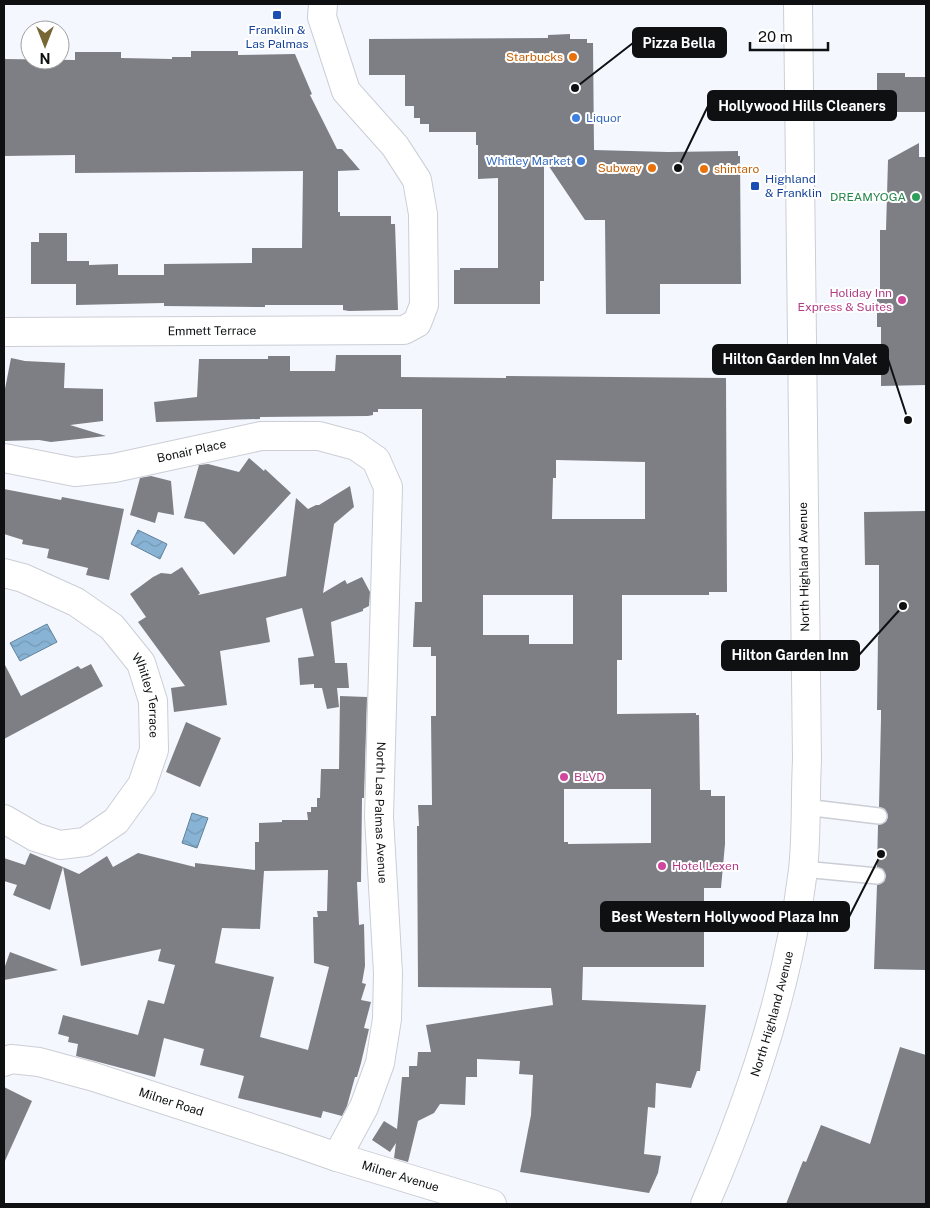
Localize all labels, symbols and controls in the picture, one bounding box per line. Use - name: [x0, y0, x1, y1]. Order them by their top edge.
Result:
- marker: Franklin & Las Palmas: [271, 9, 283, 21]
- north arrow: [20, 20, 70, 70]
- scale bar: [750, 20, 828, 52]
- place label: Franklin & Las Palmas: [245, 23, 309, 51]
- callout: Pizza Bella: [633, 28, 726, 57]
- text: 20 m: [758, 28, 793, 45]
- text: Pizza Bella: [643, 35, 715, 51]
- text: N: [40, 50, 50, 66]
- place label: Starbucks: [506, 50, 563, 64]
- marker: Starbucks: [567, 51, 579, 63]
- callout: Hollywood Hills Cleaners: [708, 91, 896, 120]
- text: Hollywood Hills Cleaners: [718, 98, 886, 114]
- place label: Liquor: [586, 111, 622, 125]
- marker: Liquor: [570, 112, 582, 124]
- place label: Whitley Market: [486, 154, 571, 168]
- marker: Whitley Market: [575, 155, 587, 167]
- place label: Subway: [598, 161, 643, 175]
- marker: Subway: [646, 162, 658, 174]
- place label: shintaro: [714, 162, 760, 176]
- marker: shintaro: [698, 163, 710, 175]
- place label: Highland & Franklin: [765, 172, 822, 200]
- marker: Highland & Franklin: [749, 180, 761, 192]
- place label: DREAMYOGA: [830, 190, 906, 204]
- marker: DREAMYOGA: [910, 191, 922, 203]
- place label: Holiday Inn Express & Suites: [798, 286, 892, 314]
- marker: Holiday Inn Express & Suites: [896, 294, 908, 306]
- street label: Emmett Terrace: [168, 324, 256, 338]
- callout: Hilton Garden Inn Valet: [713, 345, 888, 374]
- text: Hilton Garden Inn Valet: [723, 351, 878, 367]
- street label: Bonair Place: [156, 437, 228, 465]
- street label: North Highland Avenue: [796, 502, 812, 632]
- callout: Hilton Garden Inn: [722, 641, 859, 670]
- text: Hilton Garden Inn: [731, 647, 849, 663]
- street label: Whitley Terrace: [129, 650, 161, 738]
- street label: North Las Palmas Avenue: [372, 741, 390, 884]
- place label: BLVD: [574, 770, 605, 784]
- marker: BLVD: [558, 771, 570, 783]
- place label: Hotel Lexen: [672, 859, 739, 873]
- marker: Hotel Lexen: [656, 860, 668, 872]
- callout: Best Western Hollywood Plaza Inn: [601, 902, 849, 931]
- text: Best Western Hollywood Plaza Inn: [611, 909, 839, 925]
- street label: North Highland Avenue: [748, 949, 796, 1078]
- street label: Milner Road: [137, 1085, 205, 1119]
- street label: Milner Avenue: [360, 1158, 441, 1195]

